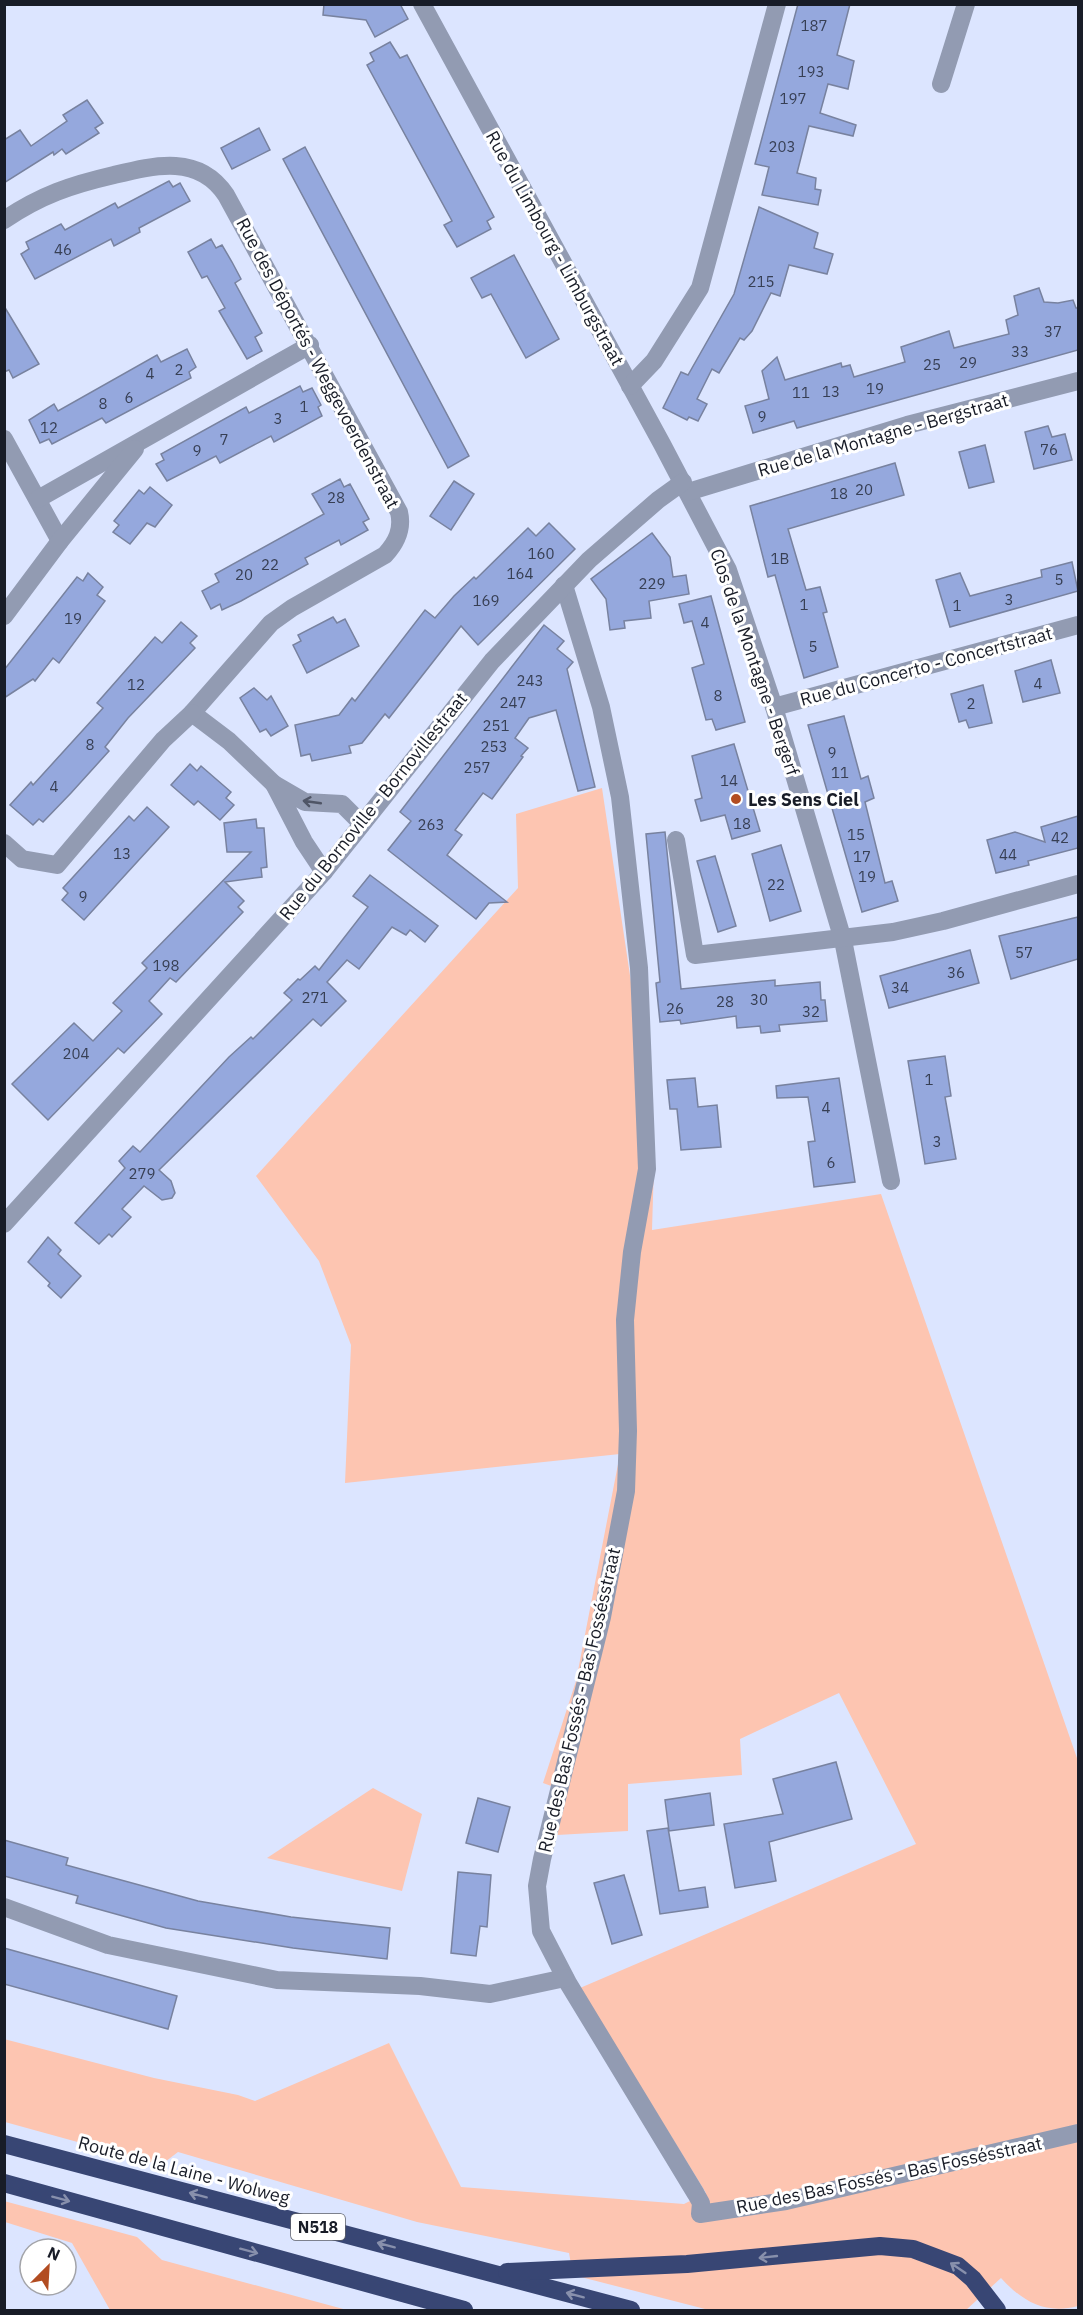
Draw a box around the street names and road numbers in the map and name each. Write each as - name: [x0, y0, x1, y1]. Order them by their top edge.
- street label: Rue du Limbourg - Limburgstraat: [481, 127, 629, 369]
- street label: Rue des Déportés - Weggevoerdenstraat: [231, 214, 405, 512]
- street label: Rue de la Montagne - Bergstraat: [755, 388, 1011, 482]
- street label: Clos de la Montagne - Bergerf: [705, 546, 805, 779]
- street label: Rue du Concerto - Concertstraat: [797, 621, 1055, 711]
- street label: Rue du Bornoville - Bornovillestraat: [274, 687, 472, 925]
- street label: Rue des Bas Fossés - Bas Fossésstraat: [533, 1545, 625, 1855]
- street label: Route de la Laine - Wolweg: [76, 2131, 293, 2209]
- street label: Rue des Bas Fossés - Bas Fossésstraat: [734, 2131, 1044, 2219]
- road number: N518: [291, 2214, 345, 2240]

